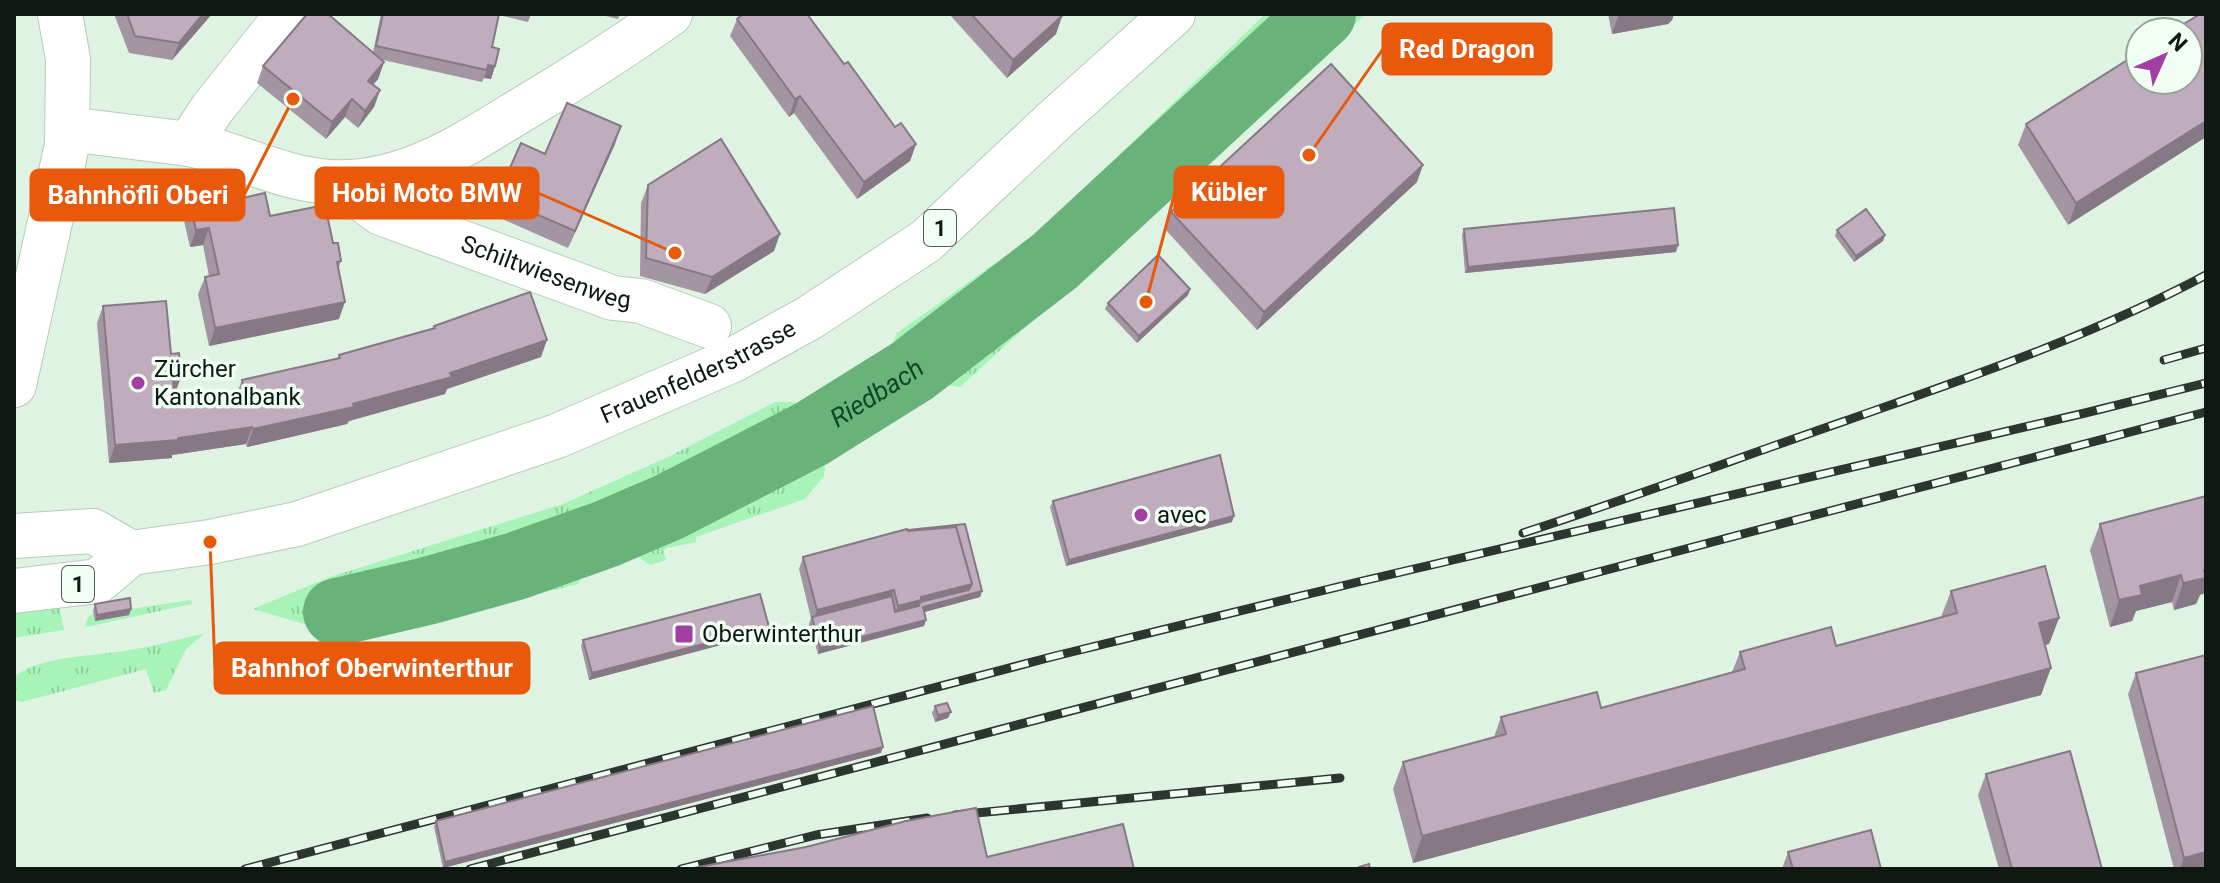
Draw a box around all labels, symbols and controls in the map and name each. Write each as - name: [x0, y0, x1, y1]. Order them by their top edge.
- north arrow: [2124, 16, 2204, 96]
- callout: Red Dragon: [1383, 24, 1551, 74]
- text: N: [2163, 28, 2192, 57]
- text: Red Dragon: [1399, 34, 1535, 64]
- callout: Kübler: [1175, 167, 1283, 217]
- callout: Hobi Moto BMW: [316, 168, 538, 218]
- callout: Bahnhöfli Oberi: [31, 170, 244, 220]
- text: Kübler: [1191, 177, 1267, 207]
- text: Hobi Moto BMW: [332, 178, 522, 208]
- text: Bahnhöfli Oberi: [47, 180, 229, 210]
- road number: 1: [924, 210, 956, 246]
- street label: Schiltwiesenweg: [457, 229, 632, 314]
- street label: Frauenfelderstrasse: [596, 314, 801, 430]
- water label: Riedbach: [825, 353, 929, 433]
- place label: Zürcher Kantonalbank: [154, 355, 302, 411]
- marker: Zürcher Kantonalbank: [129, 374, 147, 392]
- place label: avec: [1157, 501, 1207, 529]
- marker: avec: [1132, 506, 1150, 524]
- road number: 1: [62, 566, 94, 602]
- place label: Oberwinterthur: [702, 620, 862, 648]
- marker: Oberwinterthur: [673, 623, 695, 645]
- callout: Bahnhof Oberwinterthur: [215, 643, 529, 693]
- text: Bahnhof Oberwinterthur: [231, 653, 513, 683]

